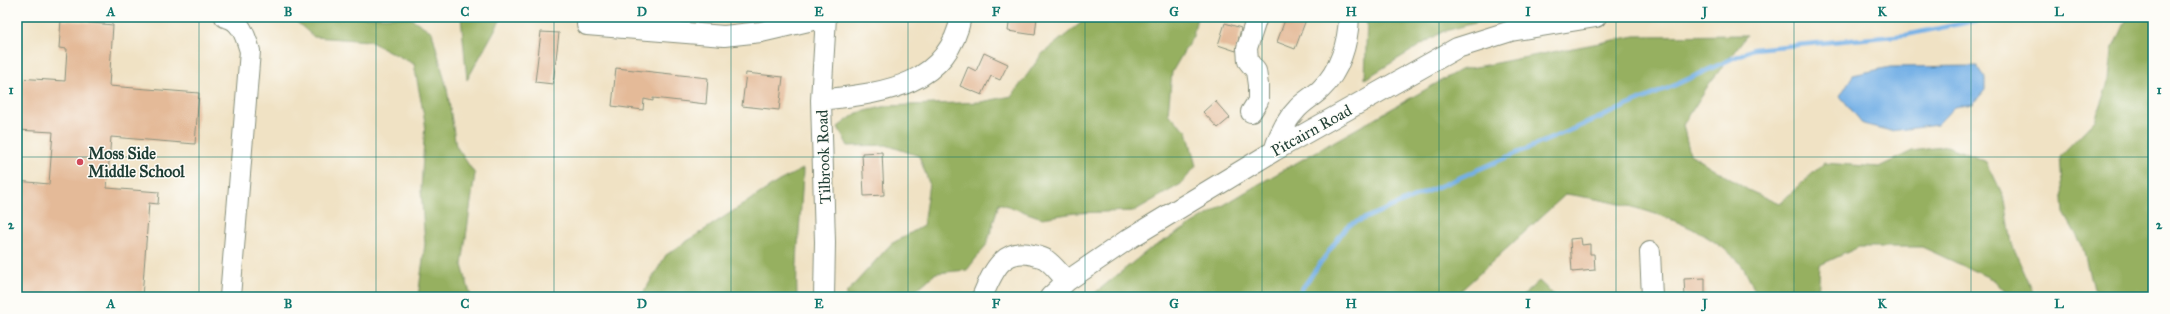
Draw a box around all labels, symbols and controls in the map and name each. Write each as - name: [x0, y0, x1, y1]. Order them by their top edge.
- text: A: [106, 4, 116, 20]
- text: B: [284, 4, 293, 20]
- text: C: [461, 4, 470, 20]
- text: D: [637, 4, 647, 20]
- text: E: [814, 4, 824, 20]
- text: F: [992, 4, 1001, 20]
- text: G: [1169, 4, 1179, 20]
- text: H: [1345, 4, 1357, 20]
- text: I: [1525, 4, 1531, 20]
- text: J: [1700, 4, 1708, 20]
- text: K: [1877, 4, 1887, 20]
- text: L: [2054, 4, 2064, 20]
- text: 1: [8, 82, 14, 98]
- text: 1: [2156, 82, 2162, 98]
- street label: Pitcairn Road: [1268, 100, 1355, 160]
- street label: Tilbrook Road: [812, 109, 835, 205]
- place label: Moss Side Middle School: [88, 144, 185, 181]
- marker: Moss Side Middle School: [75, 157, 85, 167]
- text: 2: [8, 217, 15, 233]
- text: 2: [2156, 217, 2163, 233]
- text: A: [106, 296, 116, 312]
- text: B: [284, 296, 293, 312]
- text: C: [461, 296, 470, 312]
- text: D: [637, 296, 647, 312]
- text: E: [814, 296, 824, 312]
- text: F: [992, 296, 1001, 312]
- text: G: [1169, 296, 1179, 312]
- text: H: [1345, 296, 1357, 312]
- text: I: [1525, 296, 1531, 312]
- text: J: [1700, 296, 1708, 312]
- text: K: [1877, 296, 1887, 312]
- text: L: [2054, 296, 2064, 312]

